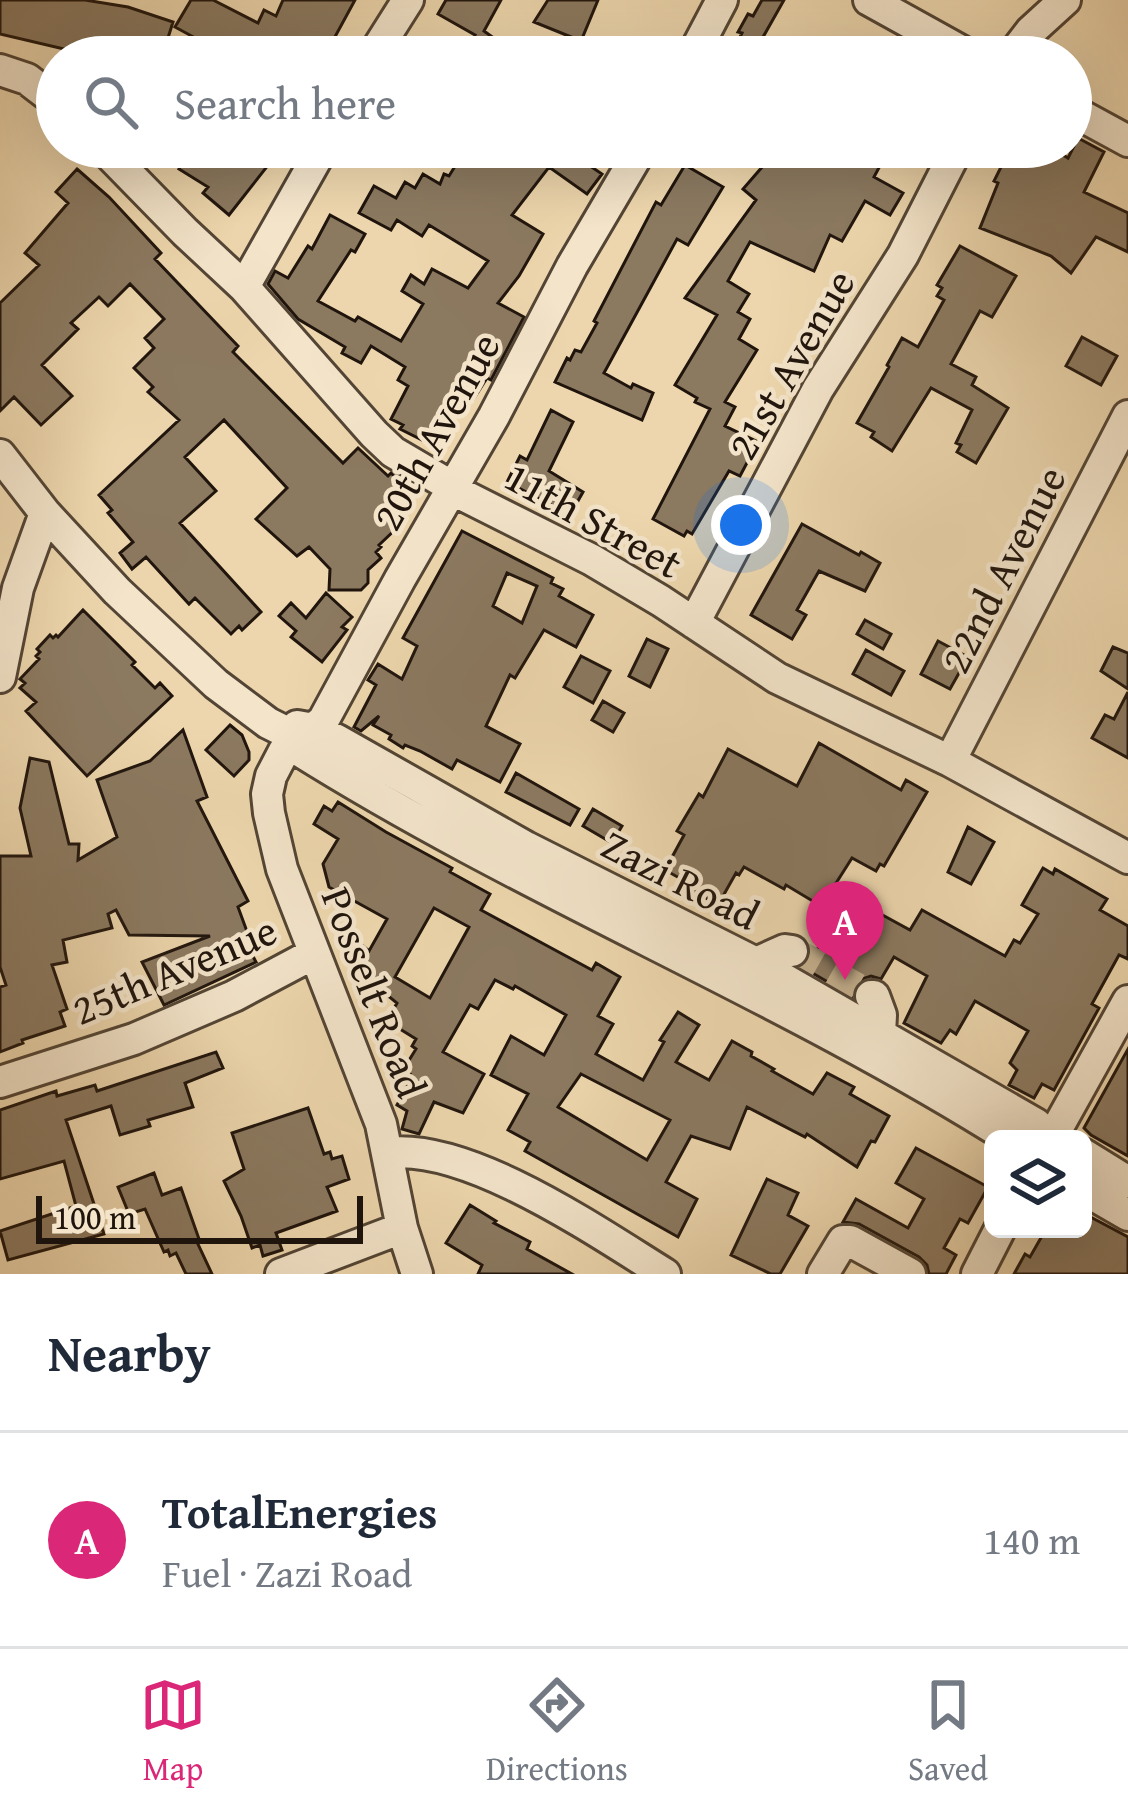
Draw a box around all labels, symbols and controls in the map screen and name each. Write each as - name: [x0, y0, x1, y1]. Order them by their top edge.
- search box: [36, 36, 1092, 168]
- icon: search: [78, 69, 144, 135]
- text: Search here: [174, 70, 396, 135]
- street label: 21st Avenue: [711, 258, 869, 470]
- street label: 20th Avenue: [356, 321, 514, 541]
- street label: 11th Street: [494, 445, 694, 593]
- street label: 22nd Avenue: [924, 455, 1080, 683]
- your location: [711, 495, 771, 555]
- street label: Zazi Road: [592, 813, 771, 945]
- street label: Posselt Road: [307, 878, 443, 1107]
- pin: A: [806, 881, 884, 980]
- street label: 25th Avenue: [62, 898, 286, 1040]
- map controls: [984, 1130, 1092, 1238]
- button: layers: [984, 1130, 1092, 1238]
- scale bar: [36, 1190, 363, 1243]
- text: 100 m: [54, 1193, 136, 1241]
- text: Nearby: [48, 1315, 211, 1390]
- text: TotalEnergies: [162, 1479, 437, 1544]
- text: A: [75, 1511, 99, 1568]
- text: 140 m: [983, 1511, 1080, 1568]
- text: Fuel · Zazi Road: [162, 1544, 412, 1601]
- tab: Map: [140, 1672, 206, 1792]
- tab: Directions: [486, 1672, 628, 1792]
- tab: Saved: [908, 1672, 988, 1792]

